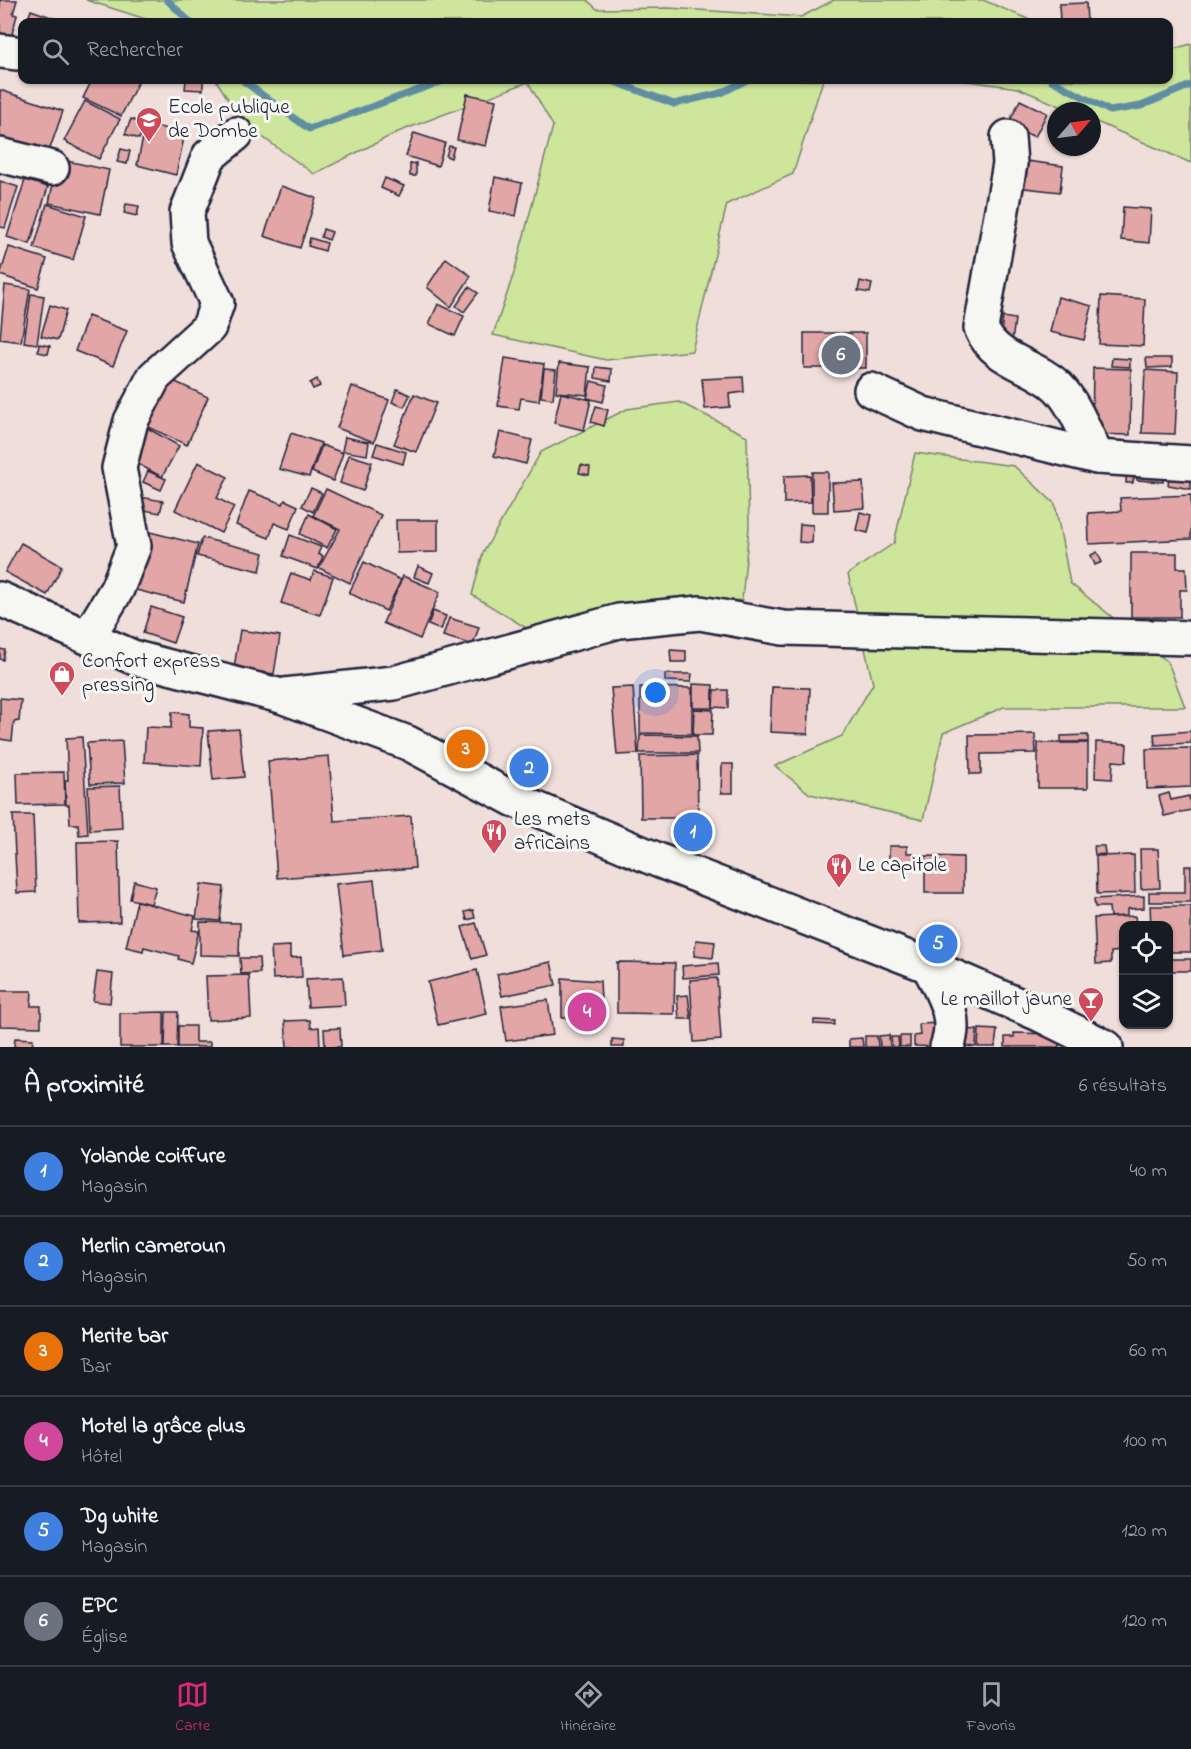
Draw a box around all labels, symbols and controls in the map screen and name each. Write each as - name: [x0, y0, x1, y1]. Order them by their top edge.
- search box: [18, 18, 1173, 84]
- icon: search: [39, 35, 72, 68]
- text: Rechercher: [87, 35, 183, 67]
- place label: Ecole publique de Dombe: [168, 93, 290, 147]
- north arrow: [1047, 102, 1101, 156]
- school or university icon: Ecole publique de Dombe: [134, 105, 164, 143]
- pin: 6: [822, 332, 860, 378]
- place label: Confort express pressing: [82, 647, 221, 703]
- shop icon: Confort express pressing: [47, 659, 77, 697]
- your location: [641, 678, 670, 707]
- pin: 3: [446, 726, 486, 771]
- pin: 2: [510, 746, 548, 790]
- place label: Les mets africains: [514, 805, 591, 859]
- pin: 1: [674, 810, 712, 854]
- restaurant icon: Les mets africains: [479, 817, 509, 855]
- restaurant icon: Le capitole: [824, 851, 854, 889]
- place label: Le capitole: [858, 851, 947, 881]
- map controls: [1119, 921, 1173, 1029]
- button: locate: [1119, 921, 1173, 975]
- pin: 5: [918, 922, 958, 966]
- button: layers: [1119, 975, 1173, 1029]
- place label: Le maillot jaune: [941, 985, 1073, 1015]
- bar icon: Le maillot jaune: [1076, 985, 1106, 1023]
- pin: 4: [568, 990, 606, 1034]
- text: À proximité: [24, 1067, 144, 1105]
- text: 6 résultats: [1079, 1072, 1167, 1101]
- text: Yolande coiffure: [81, 1141, 226, 1173]
- text: 1: [40, 1157, 47, 1186]
- text: 40 m: [1130, 1157, 1167, 1186]
- text: Magasin: [81, 1173, 147, 1202]
- text: Merlin cameroun: [81, 1231, 225, 1263]
- text: 2: [39, 1247, 48, 1276]
- text: 50 m: [1126, 1247, 1167, 1276]
- text: Magasin: [81, 1263, 147, 1292]
- text: Merite bar: [81, 1321, 168, 1353]
- text: 3: [39, 1337, 48, 1366]
- text: 60 m: [1129, 1337, 1167, 1366]
- text: Bar: [81, 1353, 111, 1382]
- text: Motel la grâce plus: [81, 1411, 246, 1443]
- text: 4: [39, 1427, 48, 1456]
- text: 100 m: [1123, 1427, 1167, 1456]
- text: Hôtel: [81, 1443, 122, 1472]
- text: Dg white: [81, 1501, 158, 1533]
- text: 5: [38, 1517, 49, 1546]
- text: 120 m: [1122, 1517, 1167, 1546]
- text: Magasin: [81, 1533, 147, 1562]
- text: EPC: [81, 1591, 118, 1623]
- text: 6: [39, 1607, 48, 1636]
- text: 120 m: [1122, 1607, 1167, 1636]
- text: Église: [81, 1623, 127, 1652]
- tab: Carte: [175, 1678, 210, 1738]
- tab: Itinéraire: [560, 1678, 616, 1738]
- tab: Favoris: [966, 1678, 1016, 1738]

